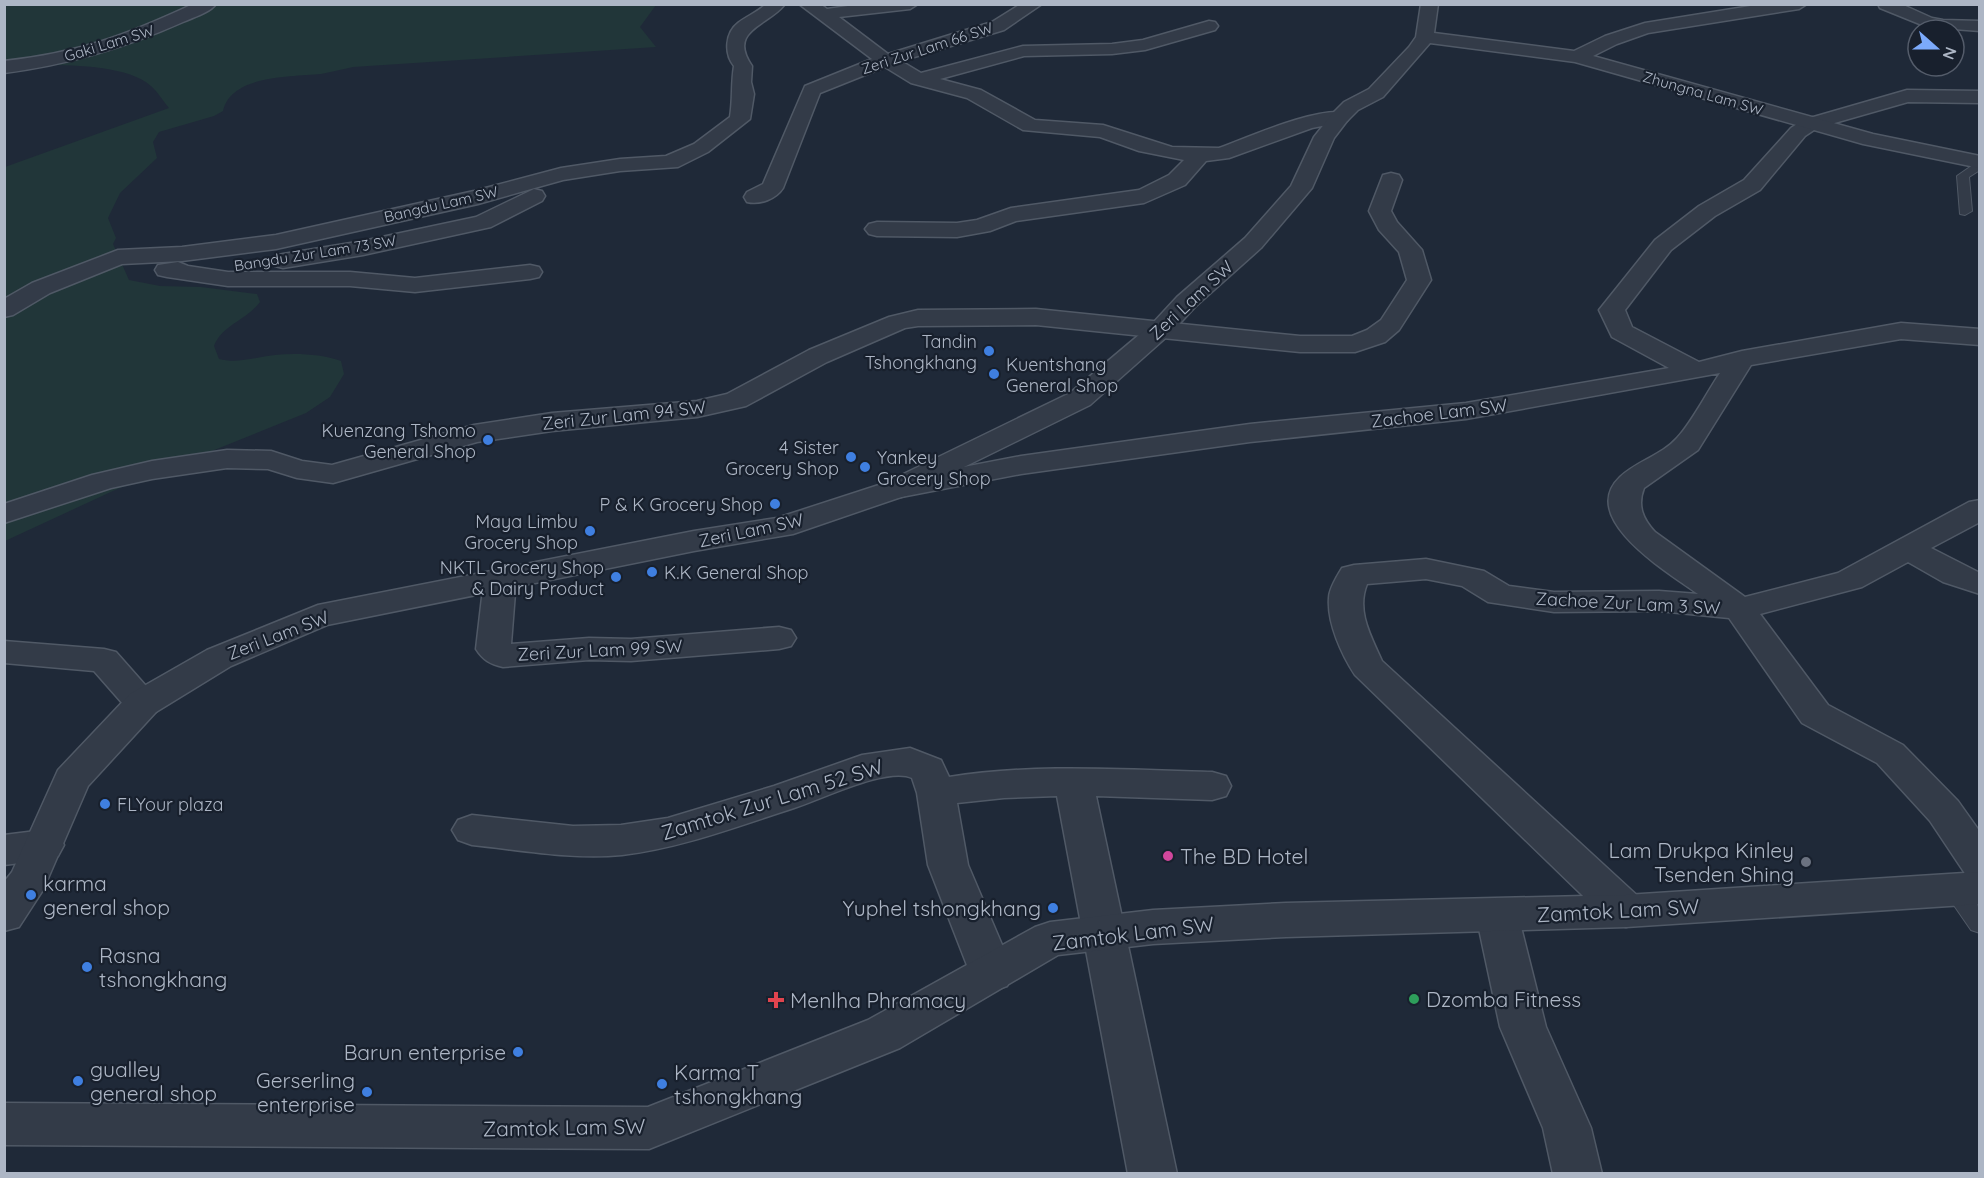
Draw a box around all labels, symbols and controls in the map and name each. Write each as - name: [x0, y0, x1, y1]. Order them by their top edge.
- street label: Zeri Zur Lam 66 SW: [859, 18, 996, 78]
- north arrow: [1906, 18, 1966, 78]
- street label: Gaki Lam SW: [62, 20, 157, 66]
- text: N: [1939, 44, 1961, 62]
- street label: Zhungna Lam SW: [1641, 67, 1766, 119]
- street label: Bangdu Lam SW: [382, 182, 500, 226]
- street label: Bangdu Zur Lam 73 SW: [233, 231, 398, 275]
- street label: Zeri Lam SW: [1144, 255, 1238, 345]
- place label: Tandin Tshongkhang: [865, 330, 977, 374]
- marker: Tandin Tshongkhang: [982, 344, 996, 358]
- place label: Kuentshang General Shop: [1006, 353, 1118, 397]
- marker: Kuentshang General Shop: [987, 367, 1001, 381]
- street label: Zachoe Lam SW: [1369, 393, 1509, 433]
- street label: Zeri Zur Lam 94 SW: [541, 395, 707, 435]
- place label: Kuenzang Tshomo General Shop: [322, 419, 476, 463]
- marker: Kuenzang Tshomo General Shop: [481, 433, 495, 447]
- place label: 4 Sister Grocery Shop: [725, 436, 839, 480]
- place label: Yankey Grocery Shop: [877, 446, 991, 490]
- marker: 4 Sister Grocery Shop: [844, 450, 858, 464]
- marker: Yankey Grocery Shop: [858, 460, 872, 474]
- place label: P & K Grocery Shop: [600, 493, 763, 516]
- marker: P & K Grocery Shop: [768, 497, 782, 511]
- street label: Zeri Lam SW: [696, 508, 806, 552]
- place label: Maya Limbu Grocery Shop: [464, 510, 578, 554]
- marker: Maya Limbu Grocery Shop: [583, 524, 597, 538]
- place label: NKTL Grocery Shop & Dairy Product: [440, 556, 604, 600]
- place label: K.K General Shop: [664, 561, 809, 584]
- marker: K.K General Shop: [645, 565, 659, 579]
- marker: NKTL Grocery Shop & Dairy Product: [609, 570, 623, 584]
- street label: Zachoe Zur Lam 3 SW: [1535, 587, 1721, 619]
- street label: Zeri Lam SW: [224, 605, 332, 665]
- street label: Zeri Zur Lam 99 SW: [517, 634, 683, 666]
- street label: Zamtok Zur Lam 52 SW: [658, 753, 886, 845]
- place label: FLYour plaza: [117, 793, 223, 816]
- marker: FLYour plaza: [98, 797, 112, 811]
- place label: Lam Drukpa Kinley Tsenden Shing: [1609, 837, 1794, 887]
- place label: The BD Hotel: [1180, 843, 1308, 869]
- marker: The BD Hotel: [1161, 849, 1175, 863]
- marker: Lam Drukpa Kinley Tsenden Shing: [1799, 855, 1813, 869]
- place label: karma general shop: [43, 870, 170, 920]
- marker: karma general shop: [24, 888, 38, 902]
- street label: Zamtok Lam SW: [1536, 893, 1700, 927]
- place label: Yuphel tshongkhang: [842, 895, 1041, 921]
- marker: Yuphel tshongkhang: [1046, 901, 1060, 915]
- street label: Zamtok Lam SW: [1051, 910, 1215, 956]
- place label: Rasna tshongkhang: [99, 942, 227, 992]
- marker: Rasna tshongkhang: [80, 960, 94, 974]
- place label: Dzomba Fitness: [1426, 986, 1581, 1012]
- place label: Menlha Phramacy: [790, 987, 966, 1013]
- marker: Menlha Phramacy: [767, 991, 785, 1009]
- marker: Dzomba Fitness: [1407, 992, 1421, 1006]
- place label: Barun enterprise: [344, 1039, 506, 1065]
- marker: Barun enterprise: [511, 1045, 525, 1059]
- place label: gualley general shop: [90, 1056, 217, 1106]
- place label: Karma T tshongkhang: [674, 1059, 802, 1109]
- place label: Gerserling enterprise: [256, 1067, 355, 1117]
- marker: gualley general shop: [71, 1074, 85, 1088]
- marker: Karma T tshongkhang: [655, 1077, 669, 1091]
- marker: Gerserling enterprise: [360, 1085, 374, 1099]
- street label: Zamtok Lam SW: [482, 1113, 646, 1141]

